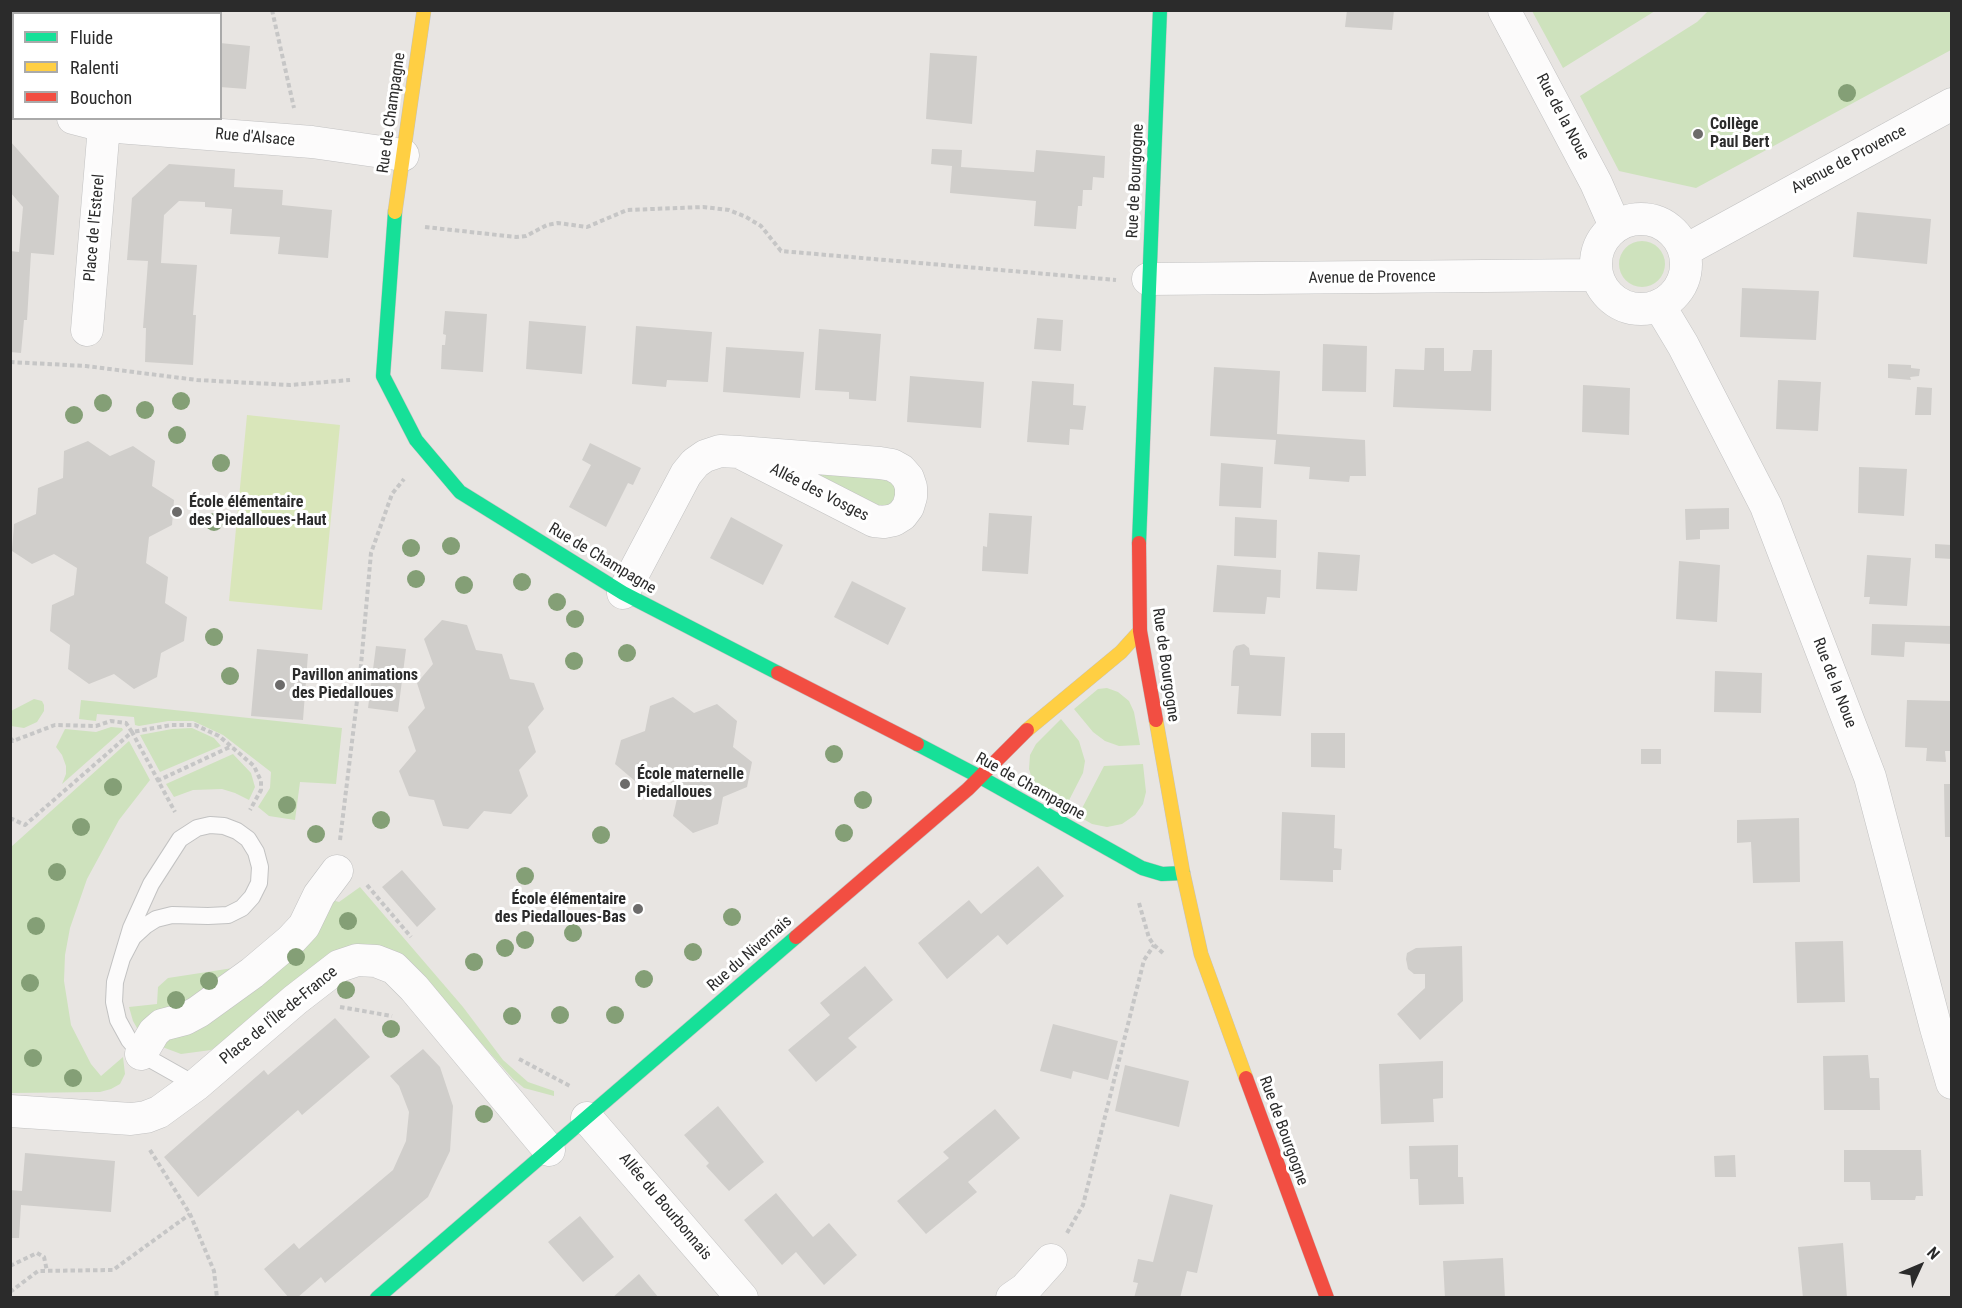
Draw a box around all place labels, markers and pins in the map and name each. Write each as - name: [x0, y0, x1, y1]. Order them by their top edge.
- place label: Collège Paul Bert: [1710, 115, 1769, 153]
- marker: Collège Paul Bert: [1691, 127, 1705, 141]
- place label: École élémentaire des Piedalloues-Haut: [189, 493, 327, 531]
- marker: École élémentaire des Piedalloues-Haut: [170, 505, 184, 519]
- place label: Pavillon animations des Piedalloues: [292, 666, 418, 704]
- marker: Pavillon animations des Piedalloues: [273, 678, 287, 692]
- place label: École maternelle Piedalloues: [637, 765, 744, 803]
- marker: École maternelle Piedalloues: [618, 777, 632, 791]
- place label: École élémentaire des Piedalloues-Bas: [495, 890, 626, 928]
- marker: École élémentaire des Piedalloues-Bas: [631, 902, 645, 916]

